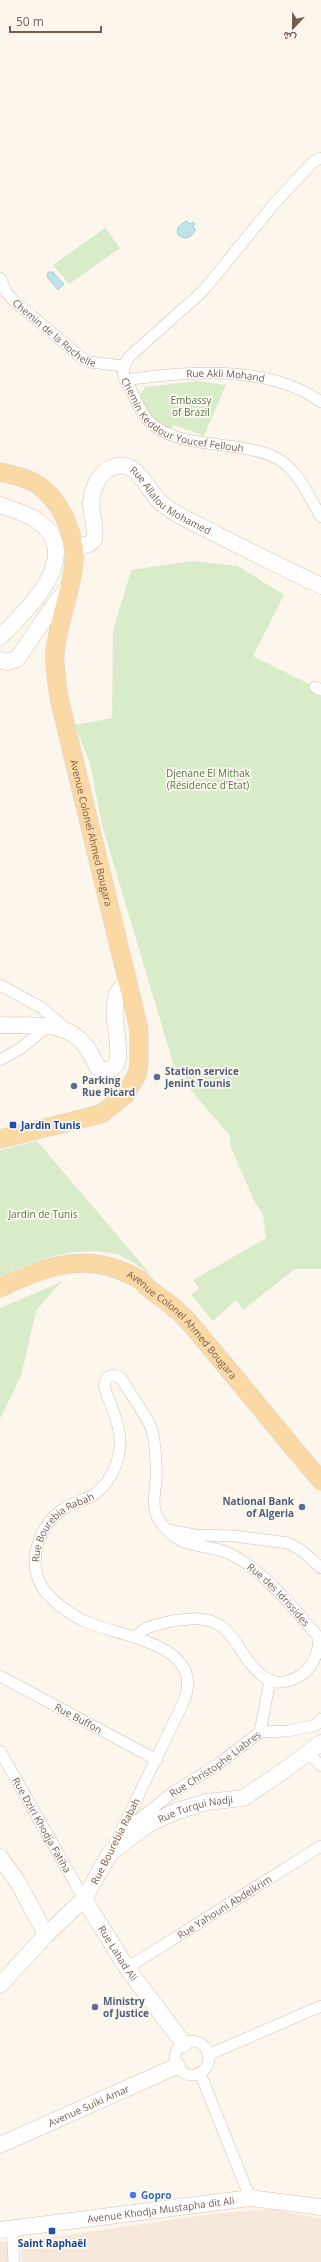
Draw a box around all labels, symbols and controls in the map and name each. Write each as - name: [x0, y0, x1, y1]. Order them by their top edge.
- scale bar: [10, 8, 101, 34]
- north arrow: [273, 8, 313, 48]
- text: 50 m: [16, 13, 44, 30]
- text: ش: [280, 28, 298, 47]
- street label: Chemin de la Rochelle: [10, 296, 97, 370]
- street label: Rue Akli Mohand: [186, 366, 266, 385]
- street label: Chemin Keddour Youcef Fellouh: [118, 375, 245, 455]
- park label: Embassy of Brazil: [170, 393, 213, 419]
- street label: Rue Allalou Mohamed: [127, 463, 214, 537]
- street label: Avenue Colonel Ahmed Bougara: [67, 758, 116, 908]
- park label: Djenane El Mithak (Résidence d'Etat): [166, 766, 251, 792]
- place label: Station service Jenint Tounis: [164, 1064, 239, 1090]
- marker: Station service Jenint Tounis: [152, 1072, 162, 1082]
- place label: Parking Rue Picard: [82, 1073, 135, 1099]
- marker: Parking Rue Picard: [69, 1081, 79, 1091]
- place label: Jardin Tunis: [20, 1118, 80, 1132]
- marker: Jardin Tunis: [8, 1120, 18, 1130]
- park label: Jardin de Tunis: [7, 1207, 78, 1221]
- street label: Avenue Colonel Ahmed Bougara: [125, 1267, 240, 1382]
- street label: Rue Bourebia Rabah: [28, 1489, 96, 1562]
- place label: National Bank of Algeria: [222, 1494, 295, 1520]
- marker: National Bank of Algeria: [297, 1502, 307, 1512]
- street label: Rue des Idrissides: [245, 1560, 313, 1629]
- street label: Rue Buffon: [52, 1700, 105, 1736]
- street label: Rue Christophe Liabres: [166, 1727, 264, 1800]
- street label: Rue Dziri Khodja Fatiha: [9, 1775, 75, 1875]
- street label: Rue Turqui Nadji: [155, 1792, 234, 1826]
- street label: Rue Bourebia Rabah: [87, 1795, 143, 1887]
- street label: Rue Yahouni Abdelkrim: [174, 1872, 274, 1942]
- street label: Rue Lahad Ali: [95, 1923, 141, 1984]
- place label: Ministry of Justice: [103, 1994, 149, 2020]
- marker: Ministry of Justice: [90, 2002, 100, 2012]
- street label: Avenue Suiki Amar: [46, 2081, 131, 2130]
- place label: Gopro: [141, 2188, 172, 2202]
- marker: Gopro: [128, 2190, 138, 2200]
- street label: Avenue Khodja Mustapha dit Ali: [86, 2193, 235, 2226]
- marker: Saint Raphaël: [47, 2226, 57, 2236]
- place label: Saint Raphaël: [18, 2236, 86, 2250]

